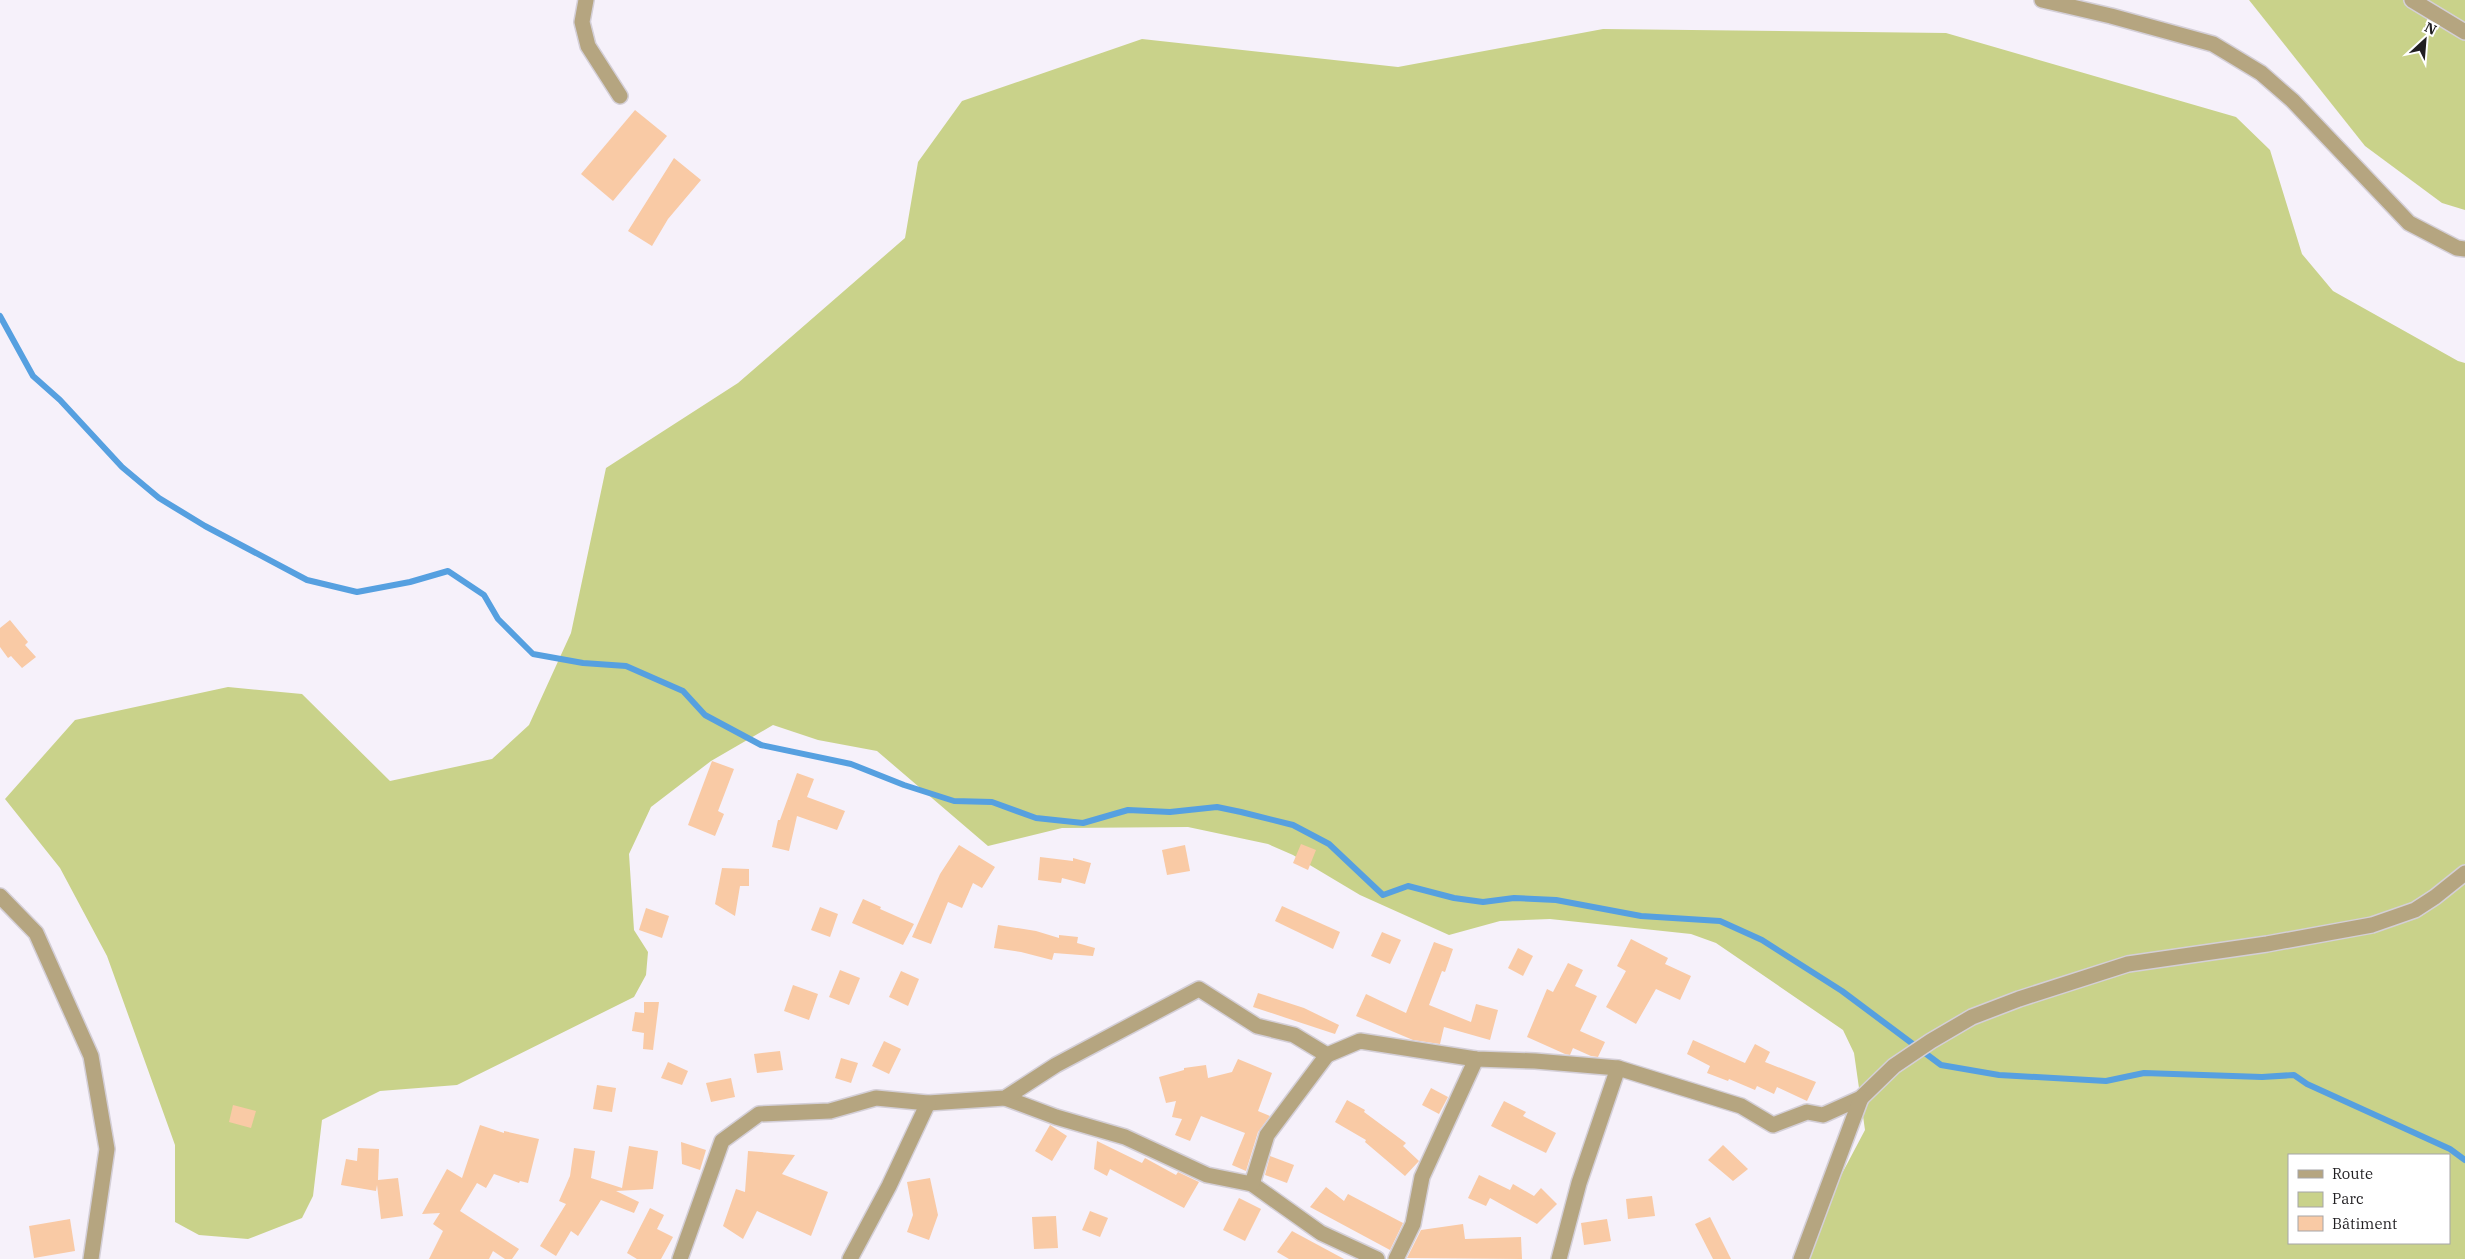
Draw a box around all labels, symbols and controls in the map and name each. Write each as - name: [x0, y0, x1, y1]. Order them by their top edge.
- north arrow: [2400, 15, 2450, 65]
- text: N: [2422, 18, 2440, 39]
- legend: [2288, 1154, 2450, 1244]
- text: Route: [2332, 1164, 2373, 1183]
- text: Parc: [2332, 1189, 2364, 1208]
- text: Bâtiment: [2332, 1214, 2397, 1233]

